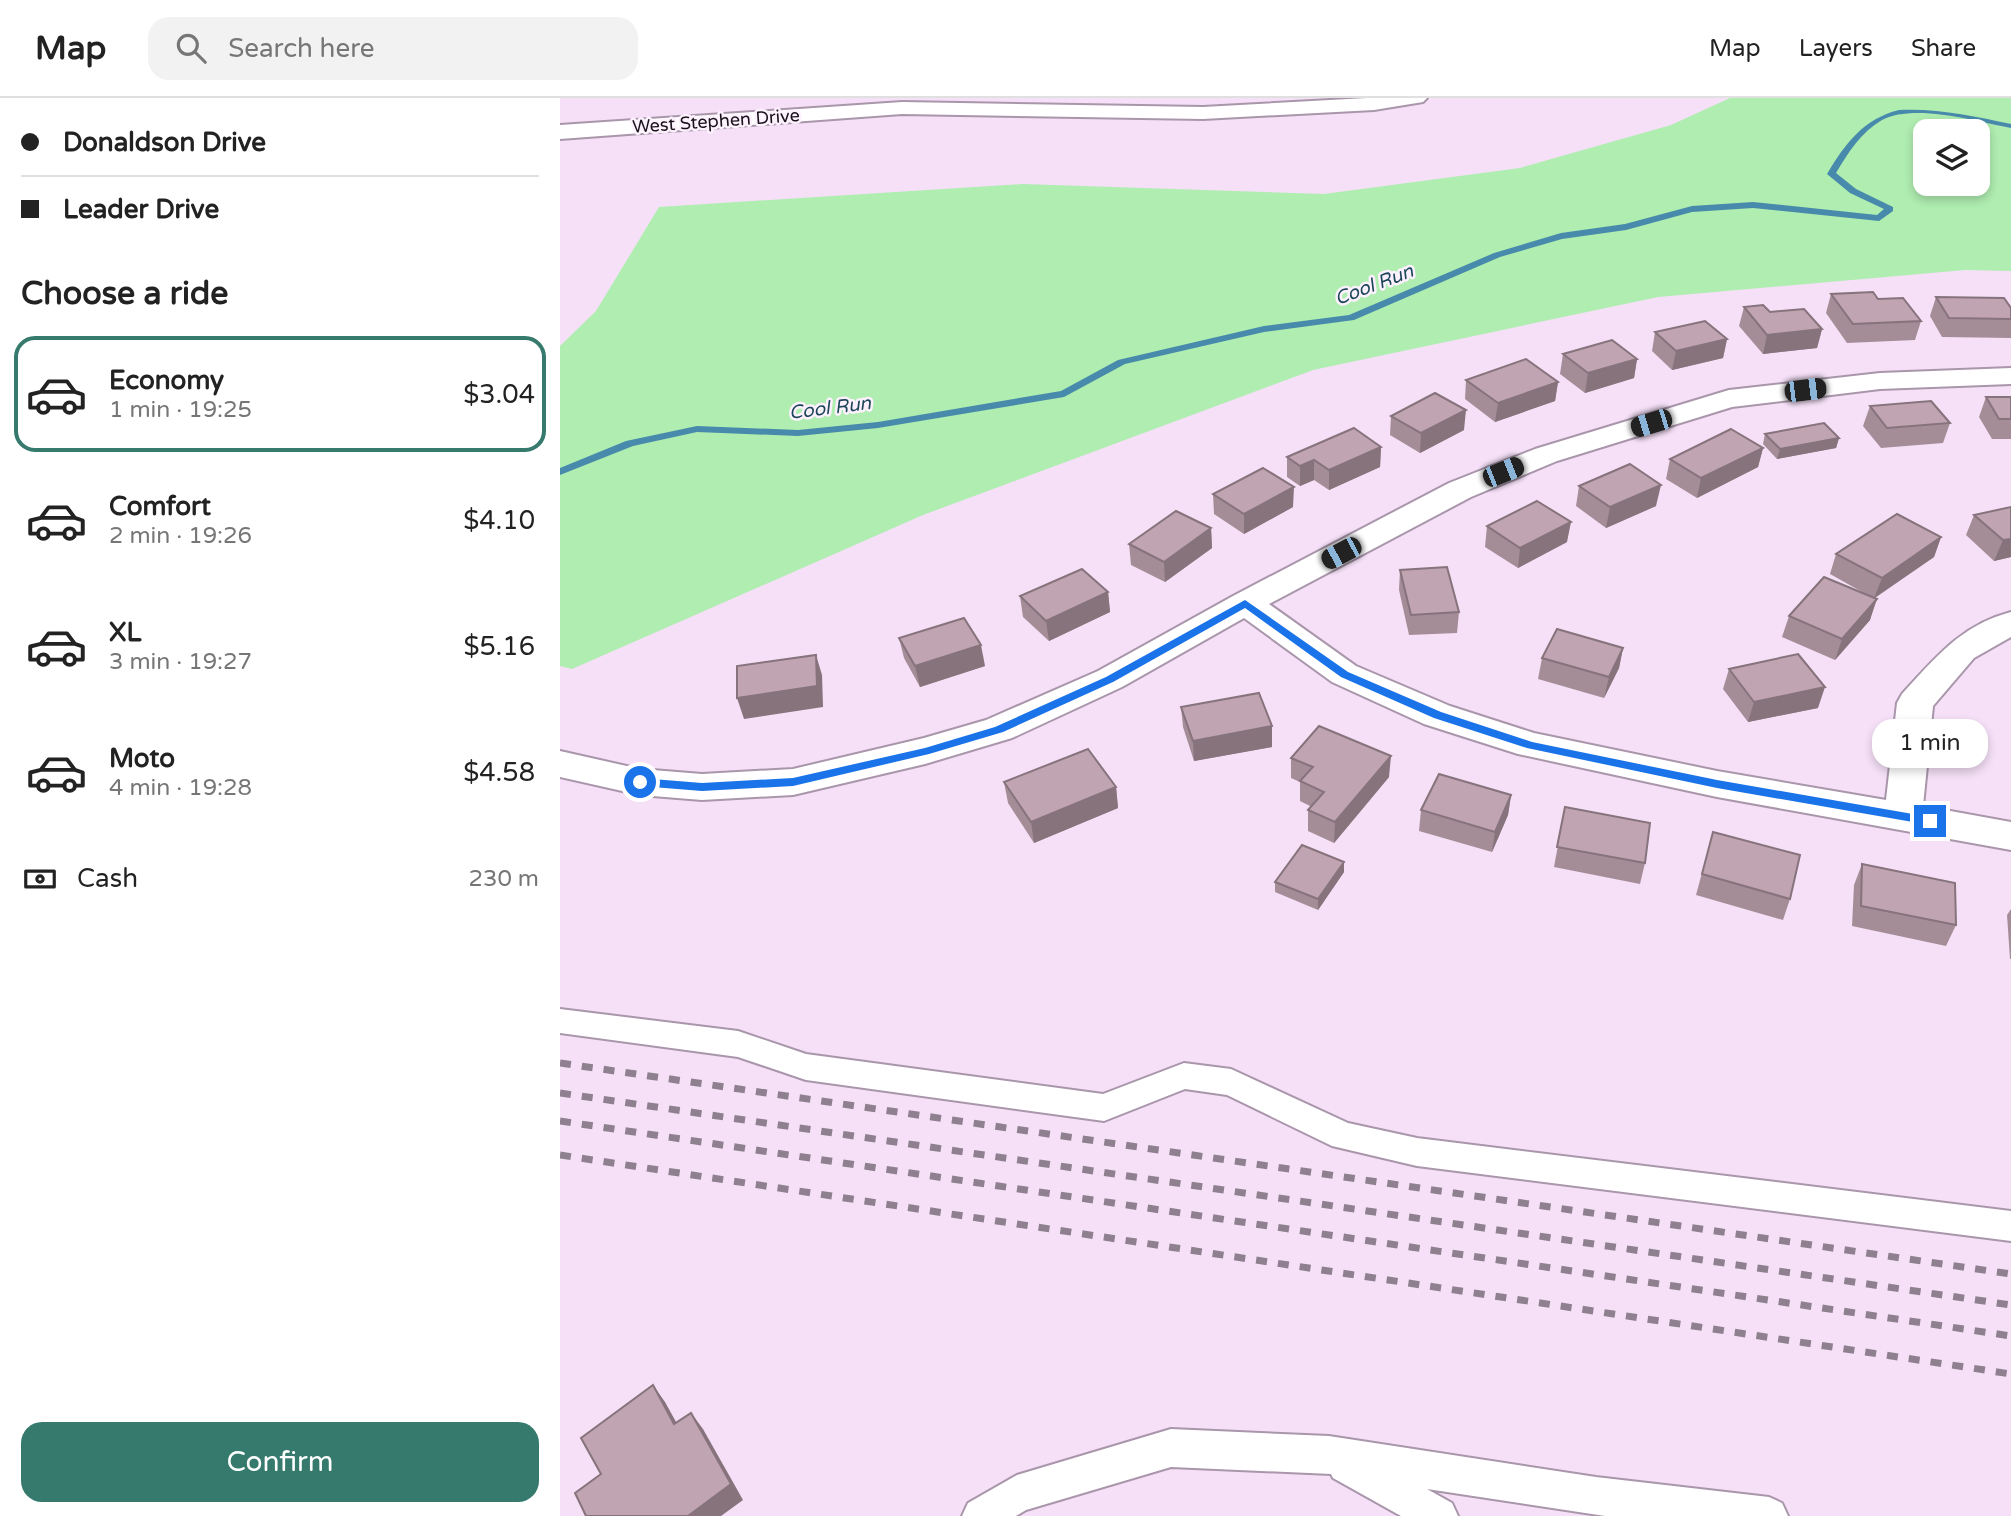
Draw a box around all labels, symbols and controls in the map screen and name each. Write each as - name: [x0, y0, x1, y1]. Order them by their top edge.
- search box: [148, 17, 638, 80]
- text: Map: [35, 29, 106, 68]
- icon: search: [172, 29, 210, 67]
- text: Search here: [228, 33, 374, 64]
- text: Map: [1709, 34, 1761, 63]
- text: Layers: [1799, 34, 1873, 63]
- text: Share: [1911, 34, 1976, 63]
- street label: West Stephen Drive: [632, 104, 800, 138]
- map controls: [1913, 119, 1990, 196]
- button: layers: [1913, 119, 1990, 196]
- text: Donaldson Drive: [63, 127, 266, 158]
- text: Leader Drive: [63, 194, 219, 225]
- water label: Cool Run: [1332, 260, 1417, 310]
- text: Choose a ride: [21, 275, 228, 313]
- icon: car: [25, 363, 88, 426]
- text: Economy: [109, 365, 224, 396]
- car: [1783, 377, 1828, 403]
- text: $3.04: [463, 379, 535, 410]
- water label: Cool Run: [788, 392, 873, 424]
- text: 1 min · 19:25: [109, 396, 252, 424]
- car: [1628, 407, 1675, 439]
- car: [1480, 454, 1527, 490]
- icon: car: [25, 489, 88, 552]
- text: Comfort: [109, 491, 211, 522]
- text: $4.10: [463, 505, 535, 536]
- text: 2 min · 19:26: [109, 522, 252, 550]
- car: [1318, 534, 1365, 572]
- icon: car: [25, 615, 88, 678]
- text: XL: [109, 617, 141, 648]
- text: $5.16: [463, 631, 535, 662]
- text: 3 min · 19:27: [109, 648, 252, 676]
- callout: 1 min: [1872, 720, 1988, 768]
- text: 1 min: [1899, 729, 1961, 757]
- icon: car: [25, 741, 88, 804]
- text: Moto: [109, 743, 175, 774]
- text: $4.58: [463, 757, 535, 788]
- route start: [624, 766, 656, 798]
- text: 4 min · 19:28: [109, 774, 252, 802]
- route end: [1914, 805, 1946, 837]
- icon: cash: [21, 860, 59, 898]
- text: Cash: [77, 863, 138, 894]
- text: 230 m: [469, 865, 539, 893]
- button: Confirm: [21, 1422, 539, 1502]

